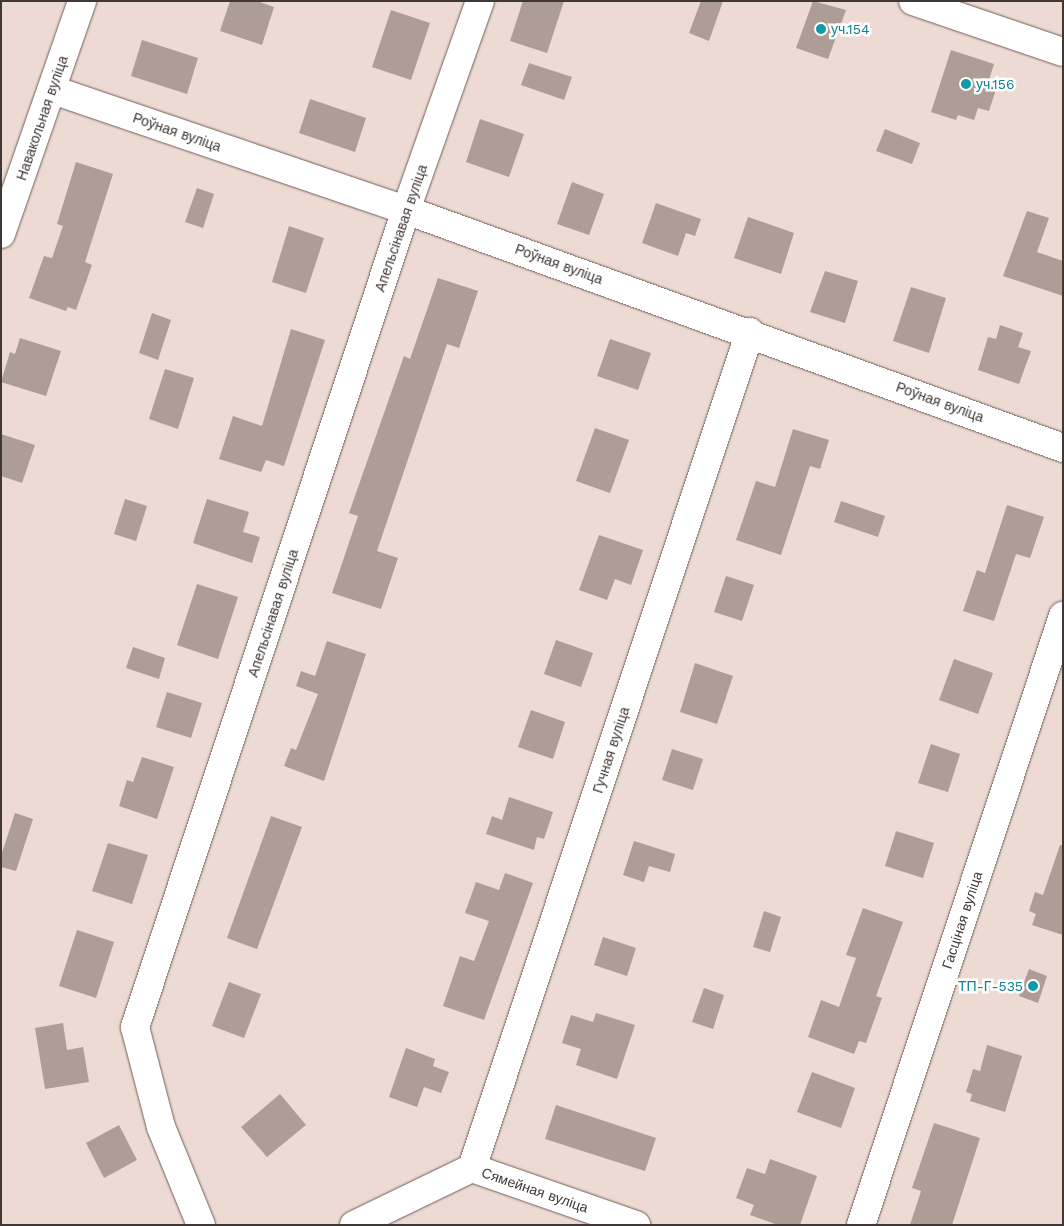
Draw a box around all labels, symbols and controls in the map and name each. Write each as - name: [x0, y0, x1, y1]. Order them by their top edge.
- place label: уч.154: [831, 21, 870, 37]
- marker: уч.154: [815, 23, 827, 35]
- street label: Навакольная вуліца: [13, 53, 71, 183]
- place label: уч.156: [976, 76, 1014, 92]
- marker: уч.156: [960, 78, 972, 90]
- street label: Роўная вуліца: [131, 109, 223, 155]
- street label: Апельсінавая вуліца: [371, 162, 431, 294]
- street label: Роўная вуліца: [513, 240, 605, 288]
- street label: Роўная вуліца: [894, 378, 986, 426]
- street label: Апельсінавая вуліца: [244, 547, 302, 679]
- street label: Гучная вуліца: [589, 705, 633, 795]
- street label: Гасціная вуліца: [938, 869, 986, 971]
- place label: ТП-Г-535: [958, 978, 1023, 994]
- marker: ТП-Г-535: [1027, 980, 1039, 992]
- street label: Сямейная вуліца: [479, 1164, 591, 1216]

